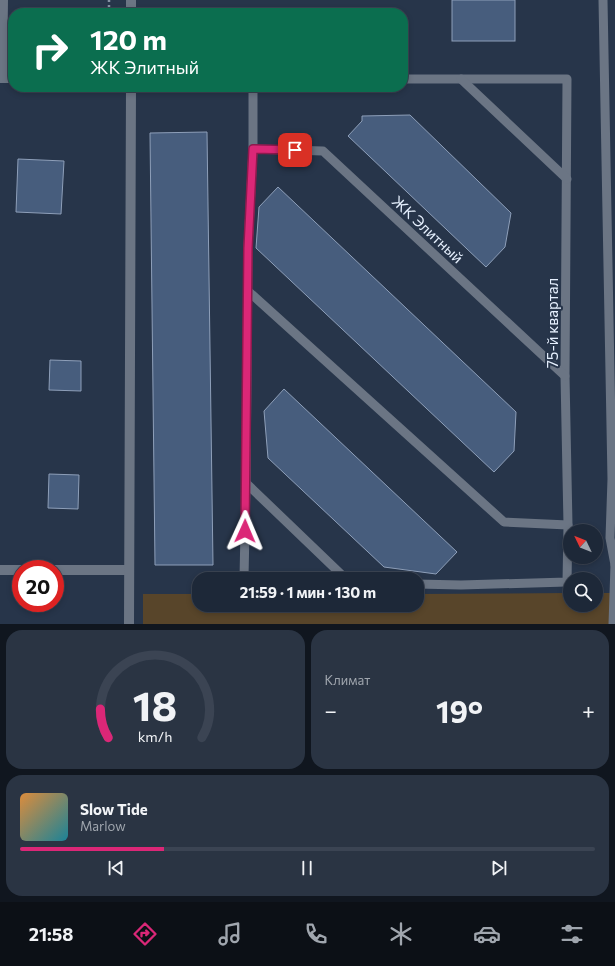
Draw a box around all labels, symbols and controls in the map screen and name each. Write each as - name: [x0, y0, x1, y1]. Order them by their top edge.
- text: 120 m: [90, 22, 167, 56]
- icon: right: [24, 24, 76, 76]
- text: ЖК Элитный: [90, 56, 199, 78]
- pin: [278, 133, 312, 167]
- icon: arrive: [284, 139, 306, 161]
- street label: ЖК Элитный: [389, 191, 467, 267]
- street label: 75-й квартал: [543, 278, 561, 368]
- position arrow: [224, 510, 266, 552]
- north arrow: [563, 524, 603, 564]
- map controls: [563, 524, 603, 612]
- speed limit sign: 20: [12, 560, 64, 612]
- button: search: [563, 572, 603, 612]
- text: 21:59 · 1 мин · 130 m: [240, 583, 376, 601]
- text: Климат: [325, 672, 370, 688]
- text: 18: [133, 678, 178, 729]
- text: 19°: [436, 692, 483, 729]
- text: −: [325, 697, 337, 724]
- text: +: [582, 697, 595, 724]
- text: km/h: [138, 726, 173, 744]
- text: Slow Tide: [80, 800, 148, 818]
- text: Marlow: [80, 818, 126, 834]
- icon: previous: [105, 857, 127, 879]
- icon: pause: [296, 857, 318, 879]
- icon: next: [488, 857, 510, 879]
- icon: directions: [131, 920, 159, 948]
- icon: music: [216, 920, 244, 948]
- icon: phone: [302, 920, 330, 948]
- icon: climate: [387, 920, 415, 948]
- icon: car: [473, 920, 501, 948]
- icon: filters: [558, 920, 586, 948]
- text: 21:58: [29, 923, 74, 945]

